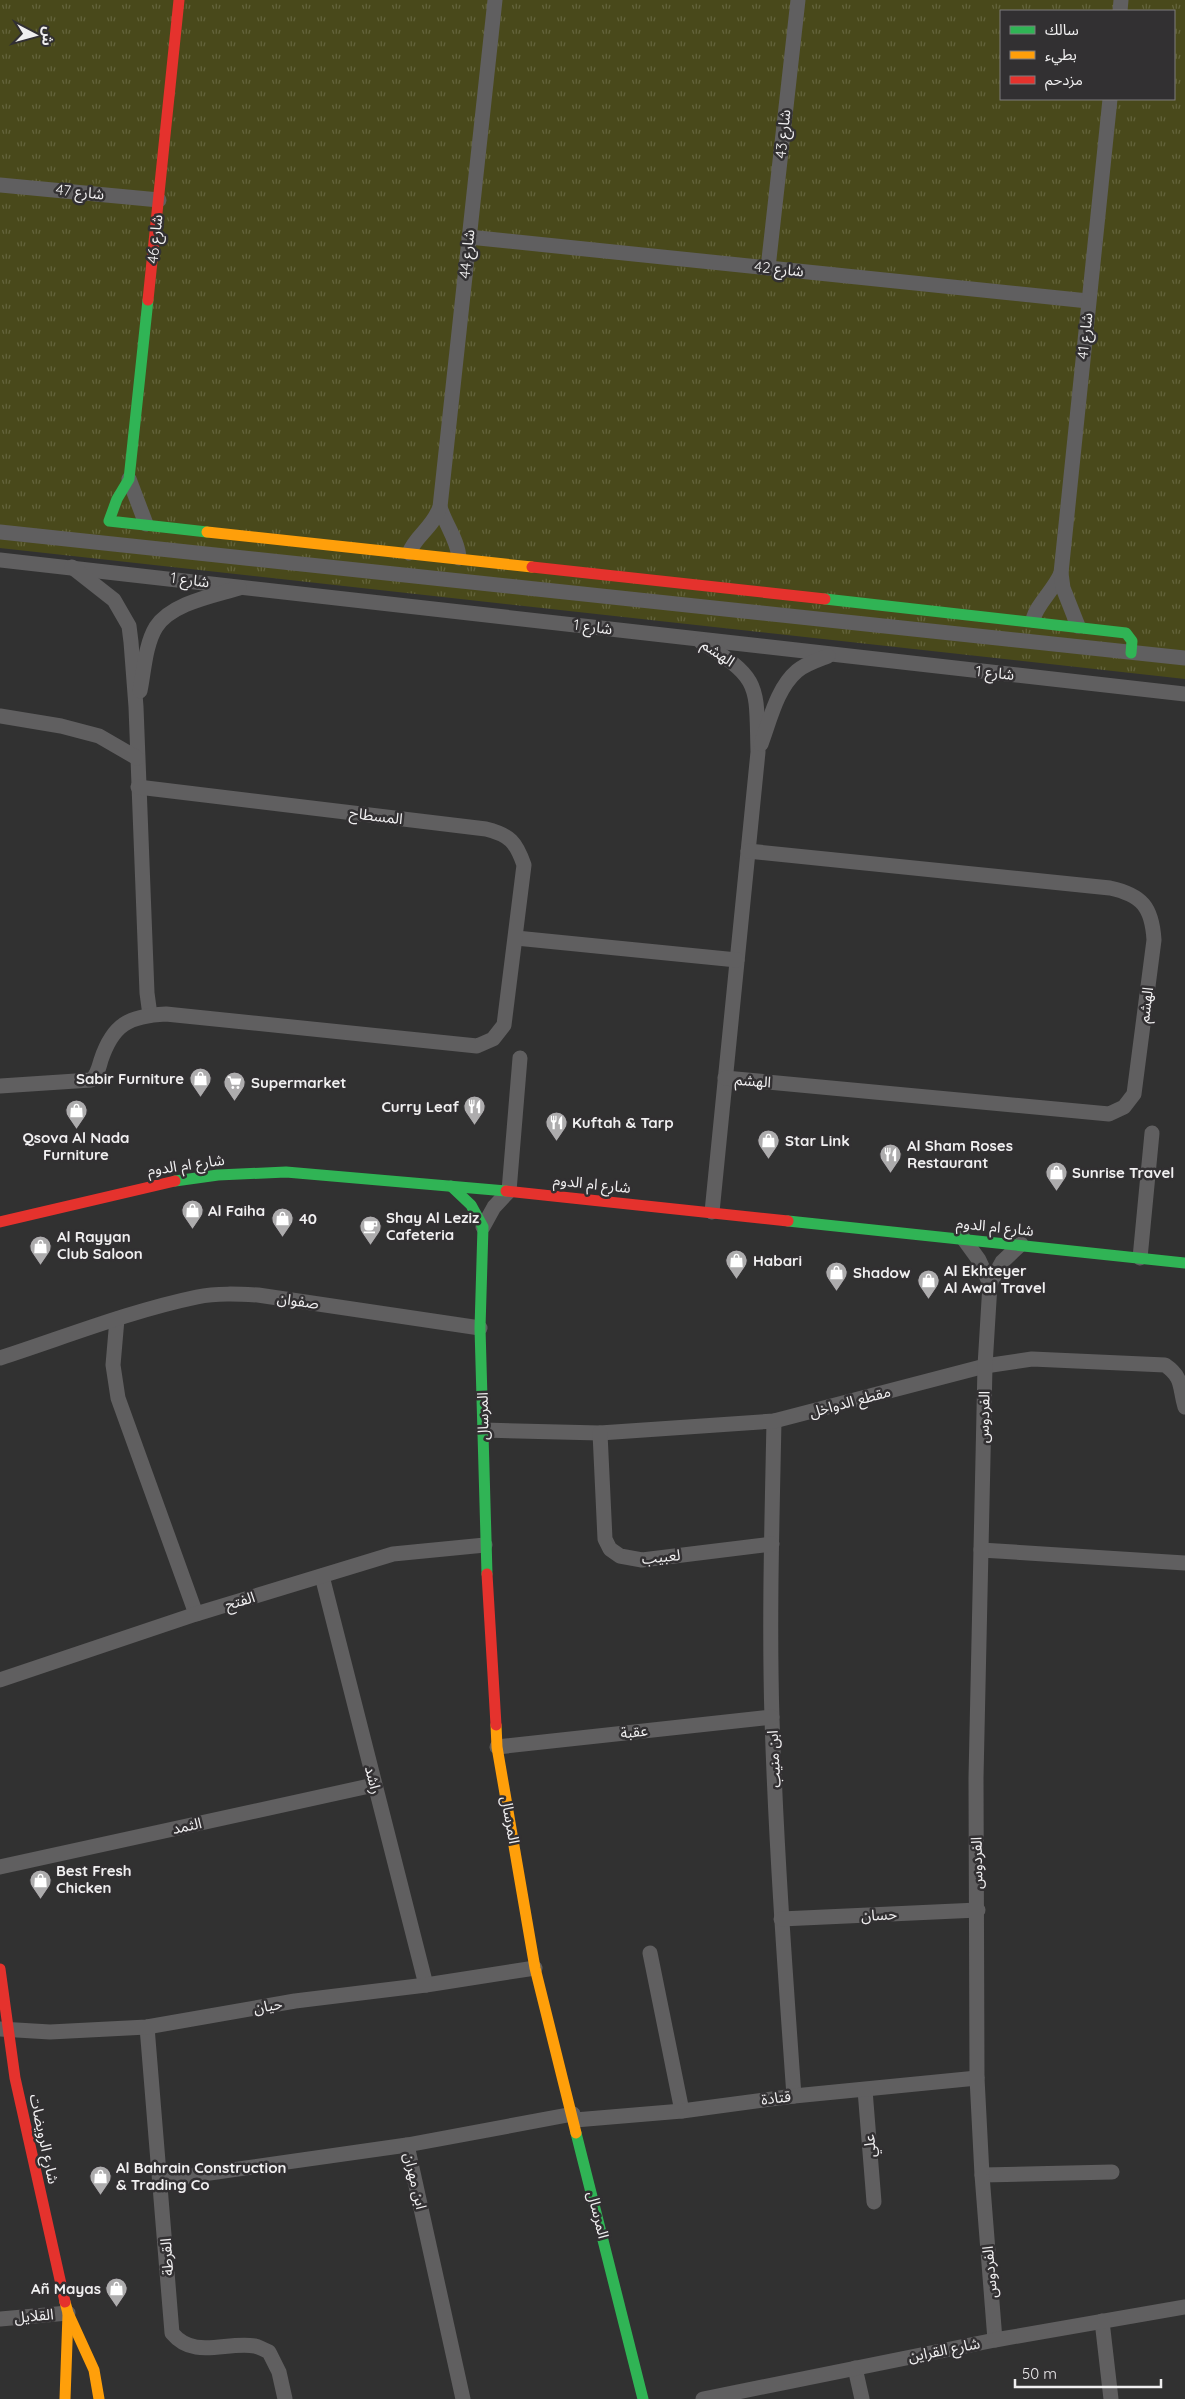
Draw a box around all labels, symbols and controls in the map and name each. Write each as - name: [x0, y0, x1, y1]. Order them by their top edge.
- north arrow: [10, 10, 60, 60]
- legend: [1000, 10, 1175, 100]
- text: سالك: [1045, 20, 1079, 39]
- text: ش: [38, 26, 58, 47]
- text: بطيء: [1045, 45, 1077, 66]
- text: مزدحم: [1045, 70, 1083, 91]
- street label: شارع 43: [770, 108, 798, 160]
- street label: شارع 47: [55, 180, 105, 206]
- street label: شارع 46: [142, 213, 170, 265]
- street label: شارع 44: [454, 228, 482, 280]
- street label: شارع 42: [753, 256, 805, 284]
- street label: شارع 41: [1073, 312, 1099, 360]
- street label: شارع 1: [169, 568, 211, 594]
- street label: شارع 1: [572, 615, 614, 641]
- street label: الهشم: [697, 635, 739, 672]
- street label: شارع 1: [974, 661, 1016, 687]
- street label: المسطاح: [348, 803, 404, 831]
- street label: الهشم: [1134, 986, 1159, 1024]
- shop icon: Sabir Furniture: [188, 1067, 212, 1098]
- place label: Sabir Furniture: [76, 1069, 184, 1088]
- street label: الهشم: [734, 1069, 772, 1094]
- supermarket icon: Supermarket: [223, 1071, 247, 1102]
- place label: Supermarket: [251, 1073, 347, 1092]
- restaurant icon: Curry Leaf: [463, 1095, 487, 1126]
- place label: Curry Leaf: [381, 1097, 459, 1116]
- shop icon: Qsova Al Nada Furniture: [64, 1098, 88, 1129]
- restaurant icon: Kuftah & Tarp: [544, 1111, 568, 1142]
- place label: Kuftah & Tarp: [572, 1113, 674, 1132]
- place label: Qsova Al Nada Furniture: [23, 1128, 129, 1164]
- shop icon: Star Link: [757, 1129, 781, 1160]
- place label: Star Link: [785, 1131, 850, 1150]
- place label: Al Sham Roses Restaurant: [907, 1136, 1013, 1172]
- restaurant icon: Al Sham Roses Restaurant: [879, 1143, 903, 1174]
- street label: شارع ام الدوم: [146, 1150, 226, 1182]
- shop icon: Sunrise Travel: [1044, 1161, 1068, 1192]
- place label: Sunrise Travel: [1072, 1163, 1174, 1182]
- street label: شارع ام الدوم: [552, 1170, 632, 1200]
- shop icon: Al Faiha: [180, 1199, 204, 1230]
- place label: Al Faiha: [208, 1201, 265, 1220]
- shop icon: 40: [271, 1207, 295, 1238]
- place label: Shay Al Leziz Cafeteria: [386, 1208, 479, 1244]
- place label: 40: [299, 1209, 317, 1228]
- street label: شارع ام الدوم: [955, 1213, 1035, 1243]
- cafe icon: Shay Al Leziz Cafeteria: [358, 1215, 382, 1246]
- place label: Al Rayyan Club Saloon: [57, 1227, 143, 1263]
- shop icon: Al Rayyan Club Saloon: [29, 1234, 53, 1265]
- shop icon: Habari: [725, 1249, 749, 1280]
- place label: Habari: [753, 1251, 802, 1270]
- shop icon: Shadow: [825, 1261, 849, 1292]
- place label: Al Ekhteyer Al Awal Travel: [944, 1261, 1046, 1297]
- place label: Shadow: [853, 1263, 911, 1282]
- shop icon: Al Ekhteyer Al Awal Travel: [916, 1268, 940, 1299]
- street label: صفوان: [276, 1288, 320, 1313]
- street label: مقطع الدواخل: [807, 1382, 893, 1424]
- street label: الفردوس: [974, 1391, 993, 1443]
- street label: المرسال: [473, 1392, 492, 1440]
- street label: لعبيب: [641, 1545, 681, 1568]
- street label: الفتح: [223, 1587, 258, 1617]
- street label: عقبة: [619, 1721, 649, 1742]
- street label: ابن منيب: [763, 1730, 784, 1788]
- street label: راشد: [361, 1764, 386, 1796]
- street label: المرسال: [497, 1795, 524, 1845]
- street label: الثمد: [170, 1813, 203, 1838]
- street label: الفردوس: [967, 1837, 986, 1889]
- place label: Best Fresh Chicken: [56, 1861, 132, 1897]
- shop icon: Best Fresh Chicken: [28, 1868, 52, 1899]
- street label: حسان: [860, 1904, 898, 1925]
- street label: حيان: [252, 1994, 284, 2017]
- street label: قتادة: [760, 2086, 792, 2109]
- street label: شارع الرويضات: [23, 2092, 63, 2186]
- street label: علي: [859, 2133, 882, 2158]
- street label: ابن مهران: [400, 2151, 431, 2211]
- place label: Al Bahrain Construction & Trading Co: [116, 2158, 286, 2194]
- shop icon: Al Bahrain Construction & Trading Co: [88, 2165, 112, 2196]
- street label: المرسال: [583, 2189, 614, 2241]
- street label: القرطة: [156, 2237, 177, 2277]
- street label: الفردوس: [978, 2245, 1001, 2299]
- shop icon: Añ Mayas: [105, 2277, 129, 2308]
- place label: Añ Mayas: [31, 2279, 101, 2298]
- street label: القلايل: [14, 2304, 54, 2327]
- street label: شارع القراين: [906, 2333, 982, 2369]
- scale bar: [1015, 2356, 1161, 2388]
- text: 50 m: [1022, 2364, 1057, 2383]

